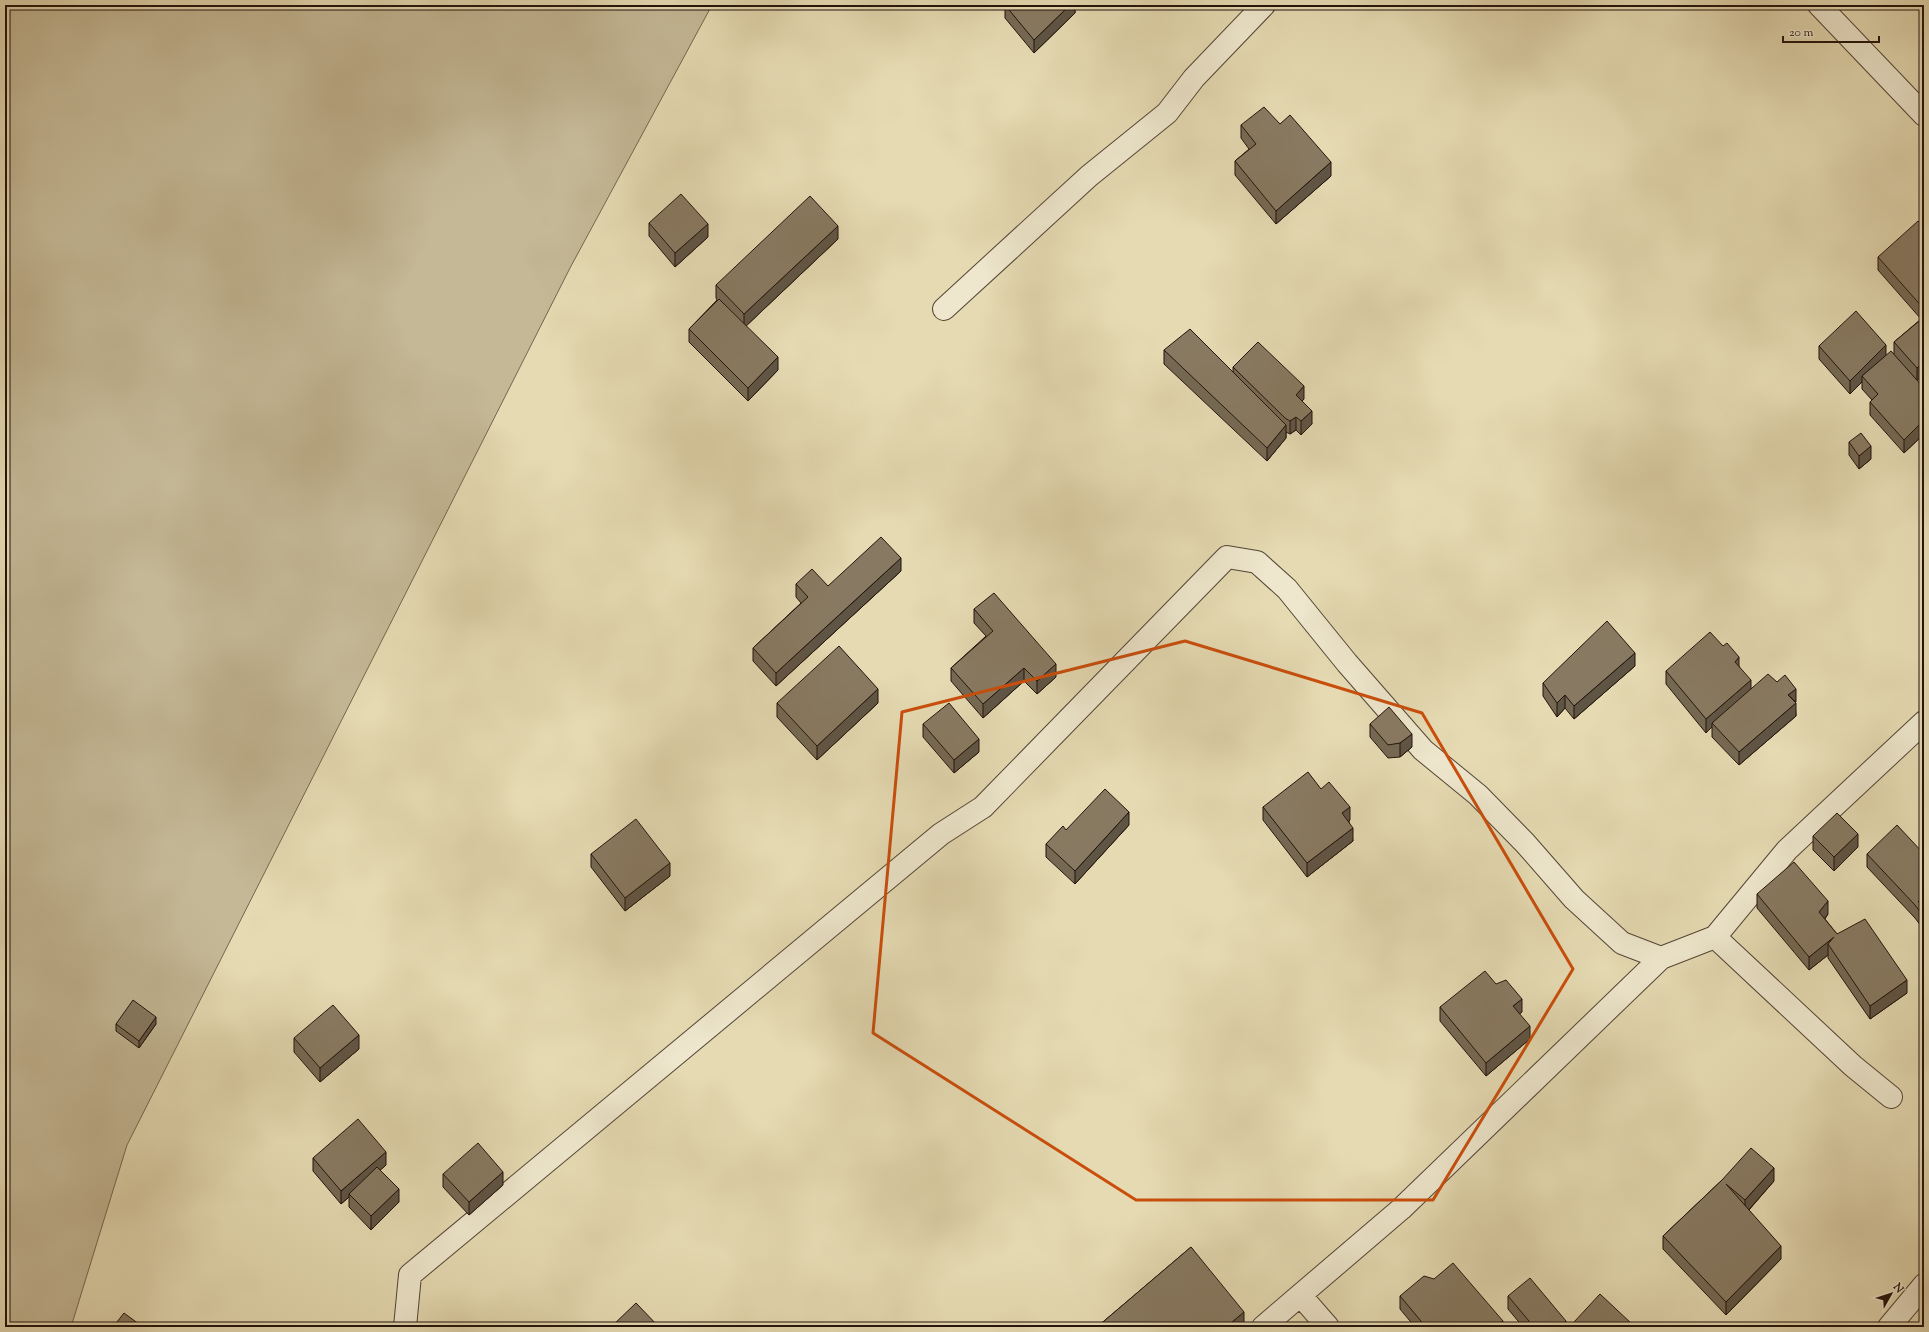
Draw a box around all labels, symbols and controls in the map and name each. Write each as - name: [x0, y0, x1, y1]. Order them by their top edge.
- scale bar: [1783, 18, 1879, 44]
- text: 20 m: [1789, 24, 1814, 42]
- north arrow: [1871, 1274, 1911, 1314]
- text: N: [1888, 1279, 1907, 1297]

